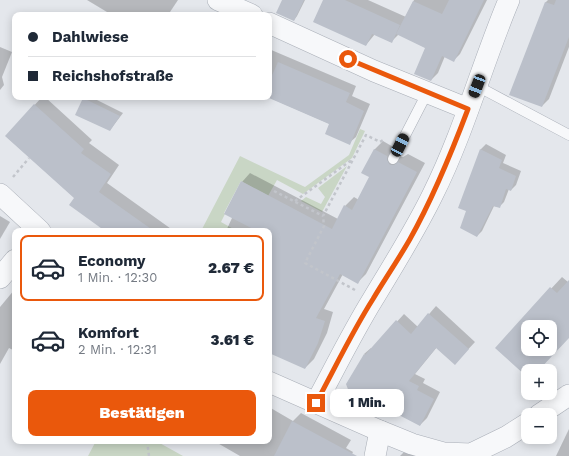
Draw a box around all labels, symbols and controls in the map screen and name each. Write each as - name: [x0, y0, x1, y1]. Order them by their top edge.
- text: Dahlwiese: [52, 28, 129, 46]
- route start: [339, 50, 357, 68]
- text: Reichshofstraße: [52, 67, 174, 85]
- car: [467, 73, 487, 99]
- car: [389, 132, 411, 158]
- icon: car: [30, 250, 66, 286]
- text: Economy: [78, 252, 145, 270]
- text: 2.67 €: [208, 259, 254, 277]
- text: 1 Min. · 12:30: [78, 270, 157, 285]
- map controls: [521, 320, 557, 444]
- button: locate: [521, 320, 557, 356]
- icon: car: [30, 322, 66, 358]
- text: Komfort: [78, 324, 139, 342]
- text: 3.61 €: [210, 331, 254, 349]
- text: 2 Min. · 12:31: [78, 342, 157, 357]
- button: +: [521, 364, 557, 400]
- callout: 1 Min.: [330, 389, 404, 417]
- button: Bestätigen: [28, 390, 256, 436]
- route end: [307, 394, 325, 412]
- text: 1 Min.: [348, 395, 386, 410]
- button: −: [521, 408, 557, 444]

